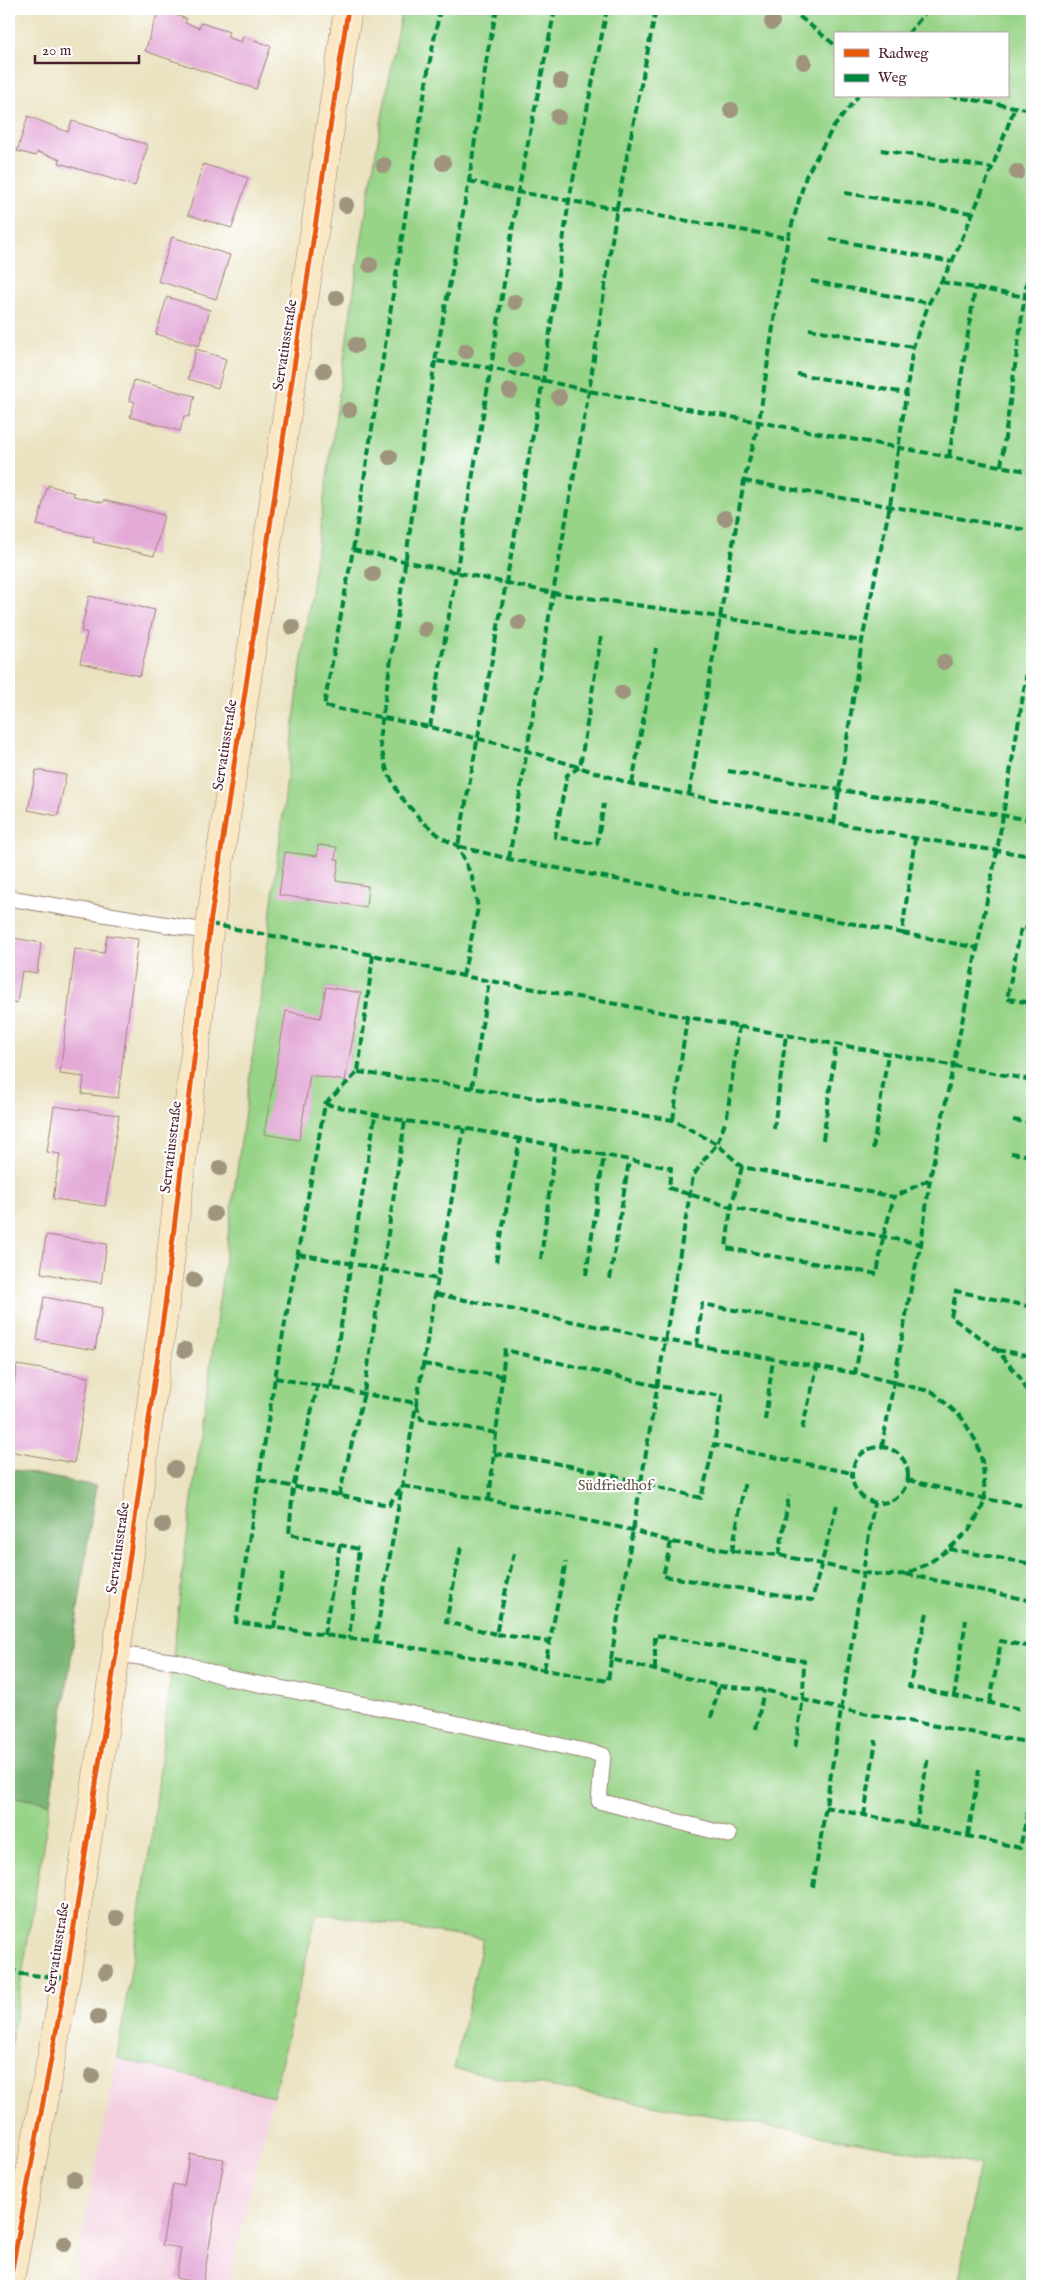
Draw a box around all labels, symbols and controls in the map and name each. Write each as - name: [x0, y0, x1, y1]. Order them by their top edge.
- scale bar: [35, 32, 139, 64]
- legend: [834, 32, 1008, 98]
- text: 20 m: [42, 41, 72, 60]
- text: Radweg: [878, 44, 929, 63]
- text: Weg: [878, 68, 907, 87]
- street label: Servatiusstraße: [268, 298, 302, 392]
- street label: Servatiusstraße: [208, 698, 242, 792]
- street label: Servatiusstraße: [156, 1100, 186, 1194]
- park label: Südfriedhof: [578, 1476, 655, 1495]
- street label: Servatiusstraße: [102, 1501, 134, 1595]
- street label: Servatiusstraße: [40, 1901, 74, 1995]

